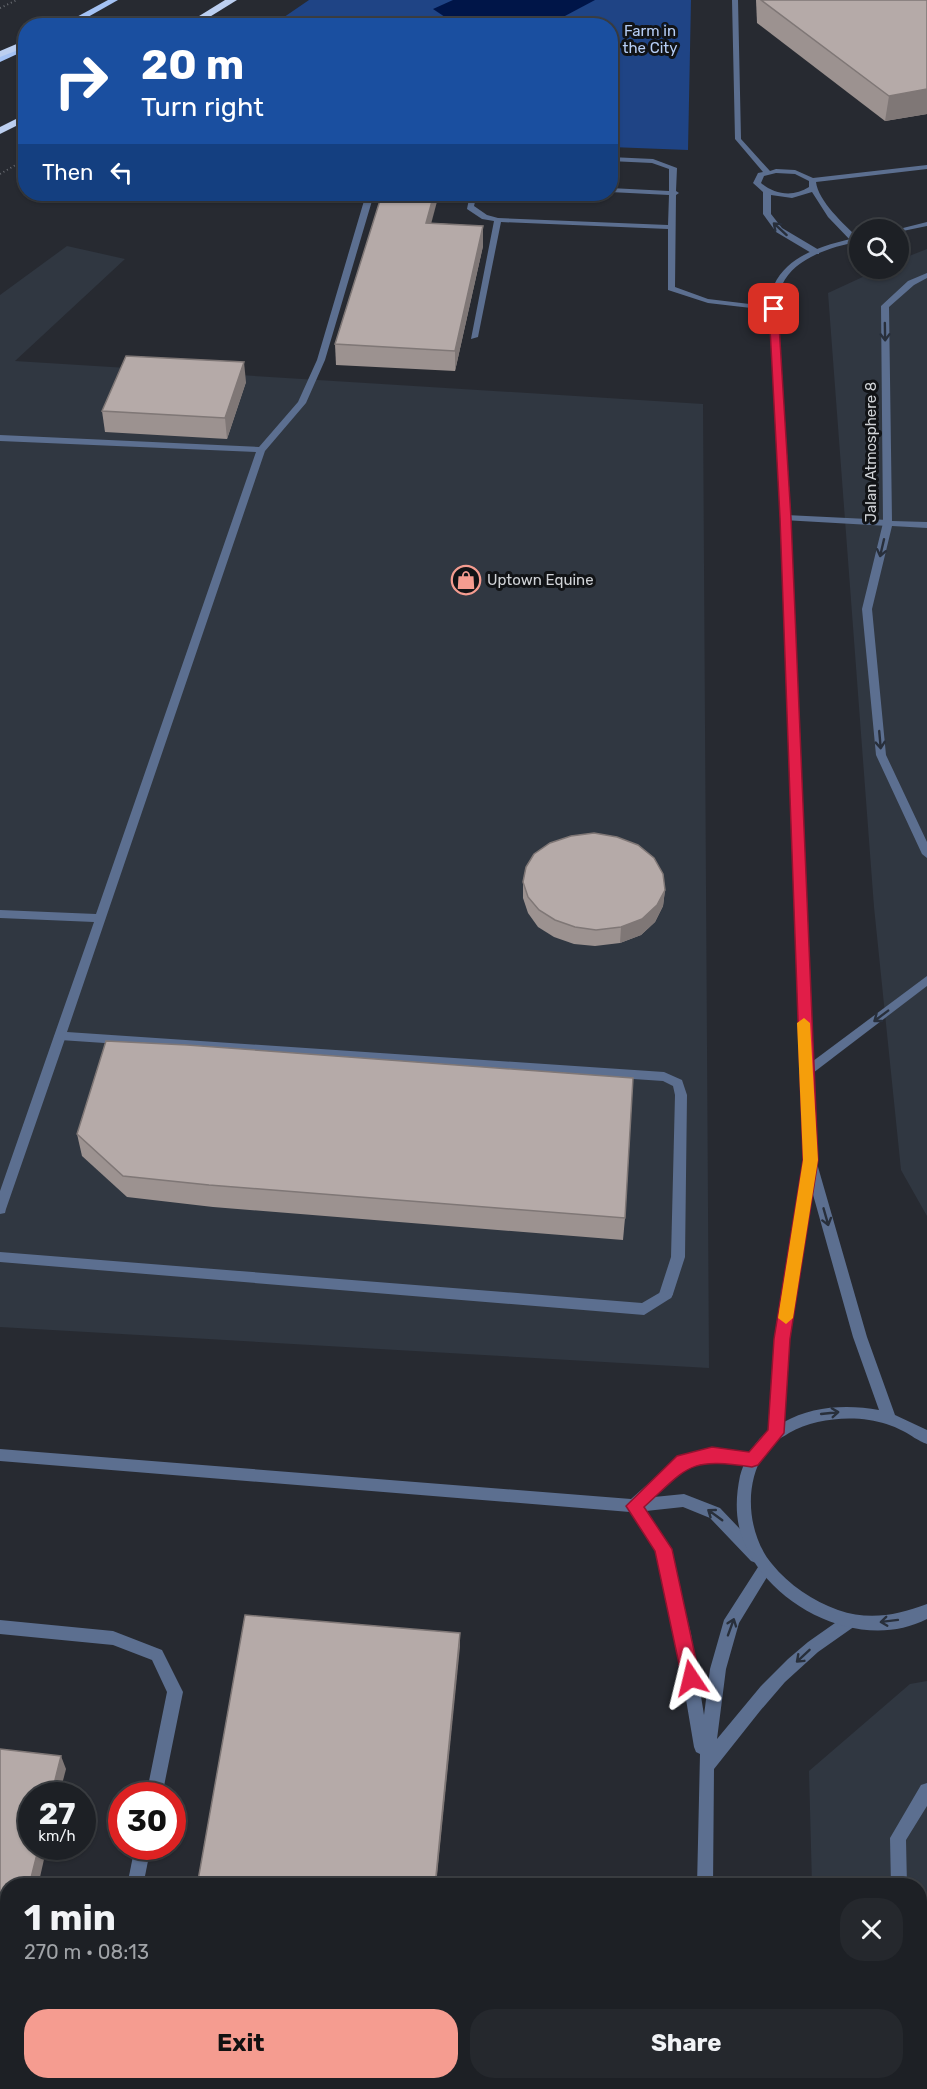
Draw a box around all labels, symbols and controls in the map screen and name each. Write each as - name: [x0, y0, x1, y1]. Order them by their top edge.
- park label: Farm in the City: [623, 22, 677, 57]
- text: 20 m: [141, 40, 244, 90]
- icon: right: [42, 42, 120, 120]
- text: Turn right: [141, 91, 264, 123]
- icon: left: [105, 156, 138, 189]
- text: Then: [42, 159, 93, 186]
- map controls: [849, 219, 909, 279]
- button: search: [849, 219, 909, 279]
- one-way arrow: [772, 222, 788, 235]
- pin: [748, 283, 799, 334]
- icon: arrive: [757, 292, 790, 325]
- one-way arrow: [879, 322, 891, 342]
- street label: Jalan Atmosphere 8: [862, 382, 880, 522]
- one-way arrow: [875, 538, 887, 557]
- shop icon: Uptown Equine: [450, 564, 482, 596]
- place label: Uptown Equine: [487, 571, 594, 589]
- one-way arrow: [875, 730, 886, 750]
- one-way arrow: [873, 1009, 889, 1022]
- one-way arrow: [821, 1207, 833, 1226]
- one-way arrow: [820, 1407, 840, 1418]
- one-way arrow: [707, 1509, 723, 1521]
- one-way arrow: [880, 1616, 899, 1627]
- one-way arrow: [727, 1618, 738, 1636]
- position arrow: [659, 1646, 723, 1710]
- one-way arrow: [796, 1649, 811, 1663]
- speed limit sign: 30: [108, 1782, 186, 1860]
- text: 27: [39, 1796, 75, 1832]
- text: km/h: [38, 1827, 76, 1845]
- text: 1 min: [24, 1896, 116, 1939]
- button: close: [840, 1898, 903, 1961]
- text: 270 m · 08:13: [24, 1940, 149, 1964]
- button: Exit: [24, 2009, 458, 2078]
- button: Share: [470, 2009, 903, 2078]

